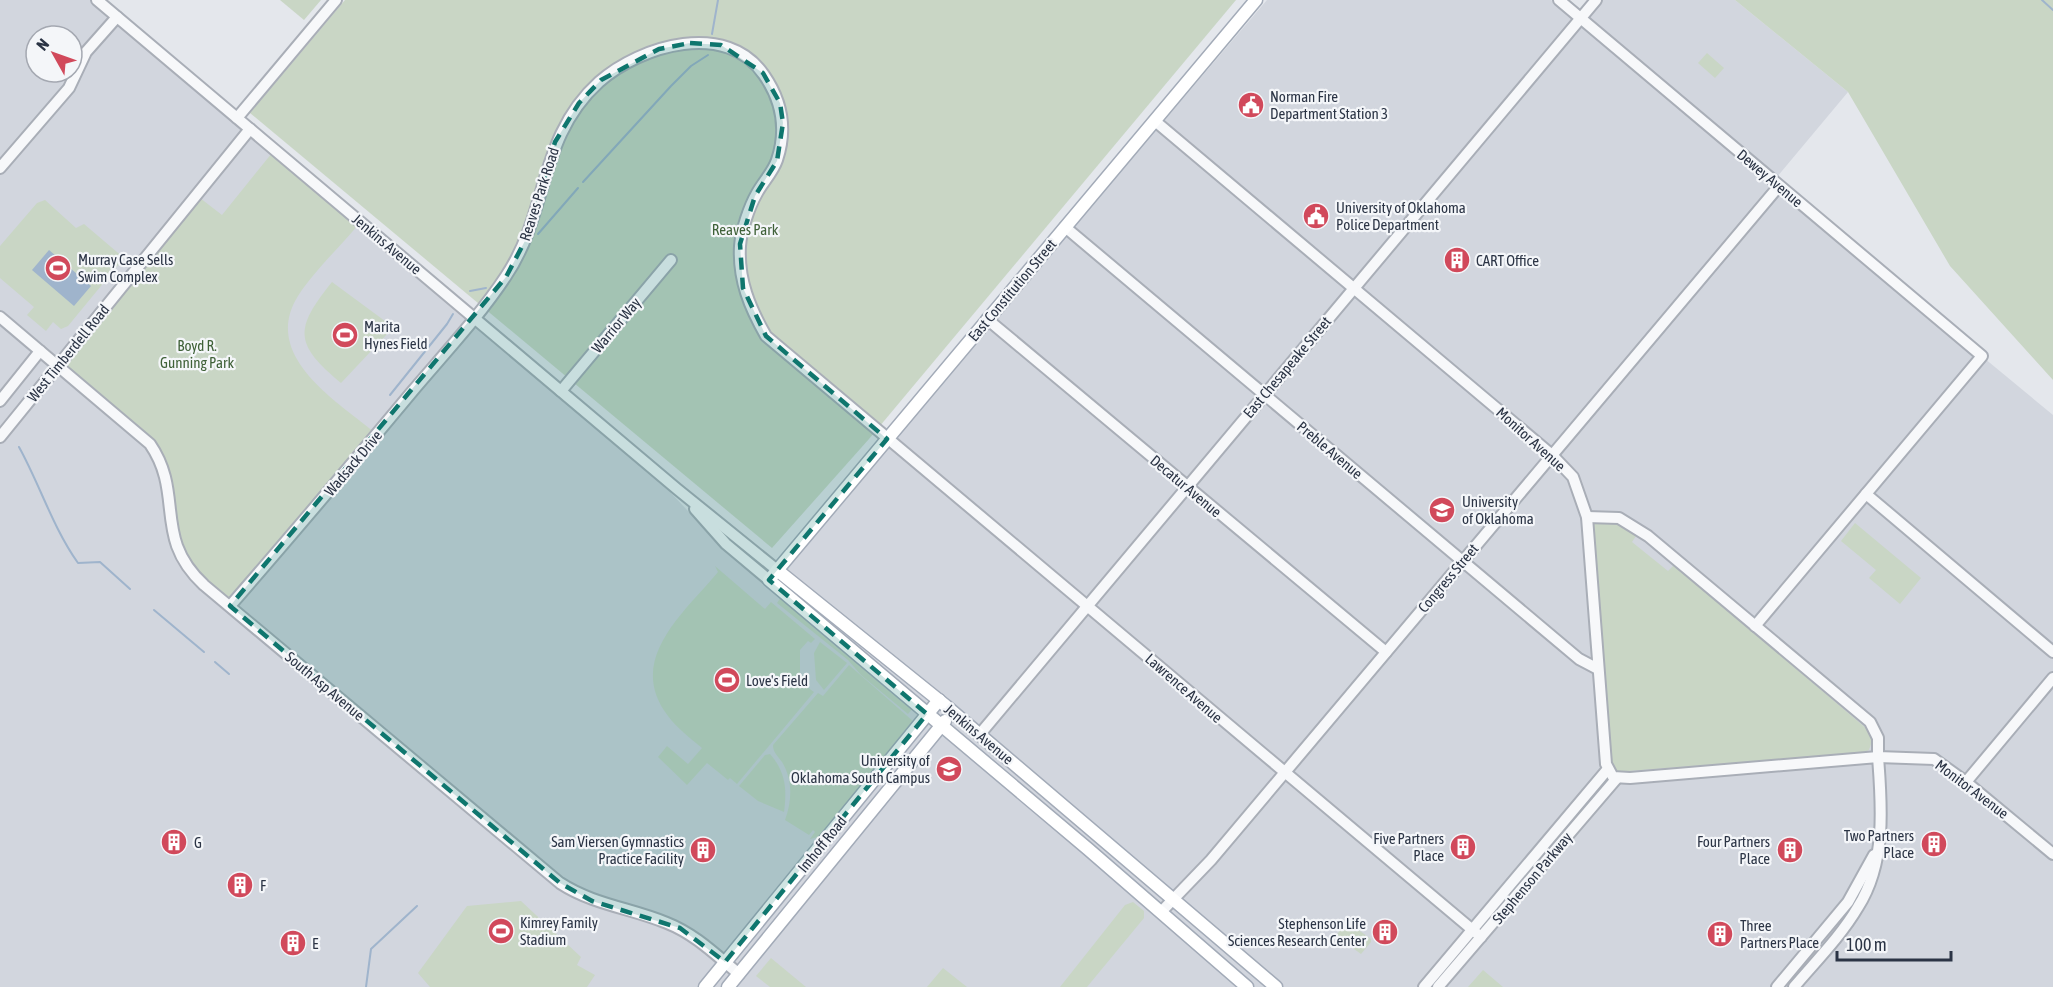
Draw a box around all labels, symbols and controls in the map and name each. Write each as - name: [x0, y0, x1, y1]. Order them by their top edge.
- north arrow: [24, 24, 84, 84]
- text: N: [33, 35, 52, 54]
- place label: Norman Fire Department Station 3: [1270, 88, 1388, 122]
- public building icon: Norman Fire Department Station 3: [1236, 90, 1266, 120]
- street label: Reaves Park Road: [516, 145, 562, 243]
- street label: Dewey Avenue: [1734, 146, 1806, 210]
- place label: University of Oklahoma Police Department: [1336, 199, 1466, 233]
- public building icon: University of Oklahoma Police Department: [1301, 201, 1331, 231]
- street label: Jenkins Avenue: [349, 210, 425, 278]
- park label: Reaves Park: [712, 221, 779, 238]
- street label: East Constitution Street: [964, 236, 1060, 344]
- building icon: CART Office: [1442, 245, 1472, 275]
- place label: Murray Case Sells Swim Complex: [78, 251, 173, 285]
- place label: CART Office: [1476, 252, 1539, 269]
- sports icon: Murray Case Sells Swim Complex: [43, 253, 73, 283]
- street label: Warrior Way: [588, 294, 644, 356]
- street label: West Timberdell Road: [24, 301, 112, 405]
- street label: East Chesapeake Street: [1240, 313, 1334, 421]
- place label: Marita Hynes Field: [364, 318, 428, 352]
- sports icon: Marita Hynes Field: [330, 320, 360, 350]
- park label: Boyd R. Gunning Park: [160, 337, 234, 371]
- street label: Monitor Avenue: [1493, 404, 1569, 475]
- street label: Preble Avenue: [1294, 418, 1366, 482]
- street label: Wadsack Drive: [321, 427, 385, 499]
- street label: Decatur Avenue: [1147, 451, 1225, 521]
- place label: University of Oklahoma: [1462, 493, 1534, 527]
- school or university icon: University of Oklahoma: [1427, 495, 1457, 525]
- street label: Congress Street: [1414, 540, 1482, 616]
- street label: South Asp Avenue: [282, 648, 368, 724]
- street label: Lawrence Avenue: [1142, 650, 1226, 726]
- sports icon: Love's Field: [712, 665, 742, 695]
- place label: Love's Field: [746, 672, 808, 689]
- street label: Jenkins Avenue: [941, 700, 1017, 768]
- place label: University of Oklahoma South Campus: [791, 752, 930, 786]
- school or university icon: University of Oklahoma South Campus: [934, 754, 964, 784]
- street label: Monitor Avenue: [1932, 756, 2012, 822]
- street label: Imhoff Road: [794, 812, 850, 876]
- building icon: G: [159, 827, 189, 857]
- place label: Two Partners Place: [1844, 827, 1914, 861]
- street label: Stephenson Parkway: [1489, 829, 1575, 927]
- building icon: Two Partners Place: [1919, 829, 1949, 859]
- place label: Five Partners Place: [1373, 830, 1444, 864]
- building icon: Five Partners Place: [1448, 832, 1478, 862]
- place label: Sam Viersen Gymnastics Practice Facility: [551, 833, 684, 867]
- place label: Four Partners Place: [1697, 833, 1770, 867]
- place label: G: [194, 834, 202, 851]
- building icon: Sam Viersen Gymnastics Practice Facility: [688, 835, 718, 865]
- building icon: Four Partners Place: [1775, 835, 1805, 865]
- building icon: F: [225, 870, 255, 900]
- place label: F: [260, 877, 266, 894]
- place label: Kimrey Family Stadium: [520, 914, 598, 948]
- place label: Stephenson Life Sciences Research Center: [1228, 915, 1367, 949]
- sports icon: Kimrey Family Stadium: [486, 916, 516, 946]
- building icon: Stephenson Life Sciences Research Center: [1370, 917, 1400, 947]
- place label: Three Partners Place: [1740, 917, 1819, 951]
- building icon: Three Partners Place: [1705, 919, 1735, 949]
- scale bar: [1837, 924, 1951, 962]
- building icon: E: [278, 928, 308, 958]
- text: 100 m: [1846, 934, 1887, 955]
- place label: E: [312, 935, 319, 952]

